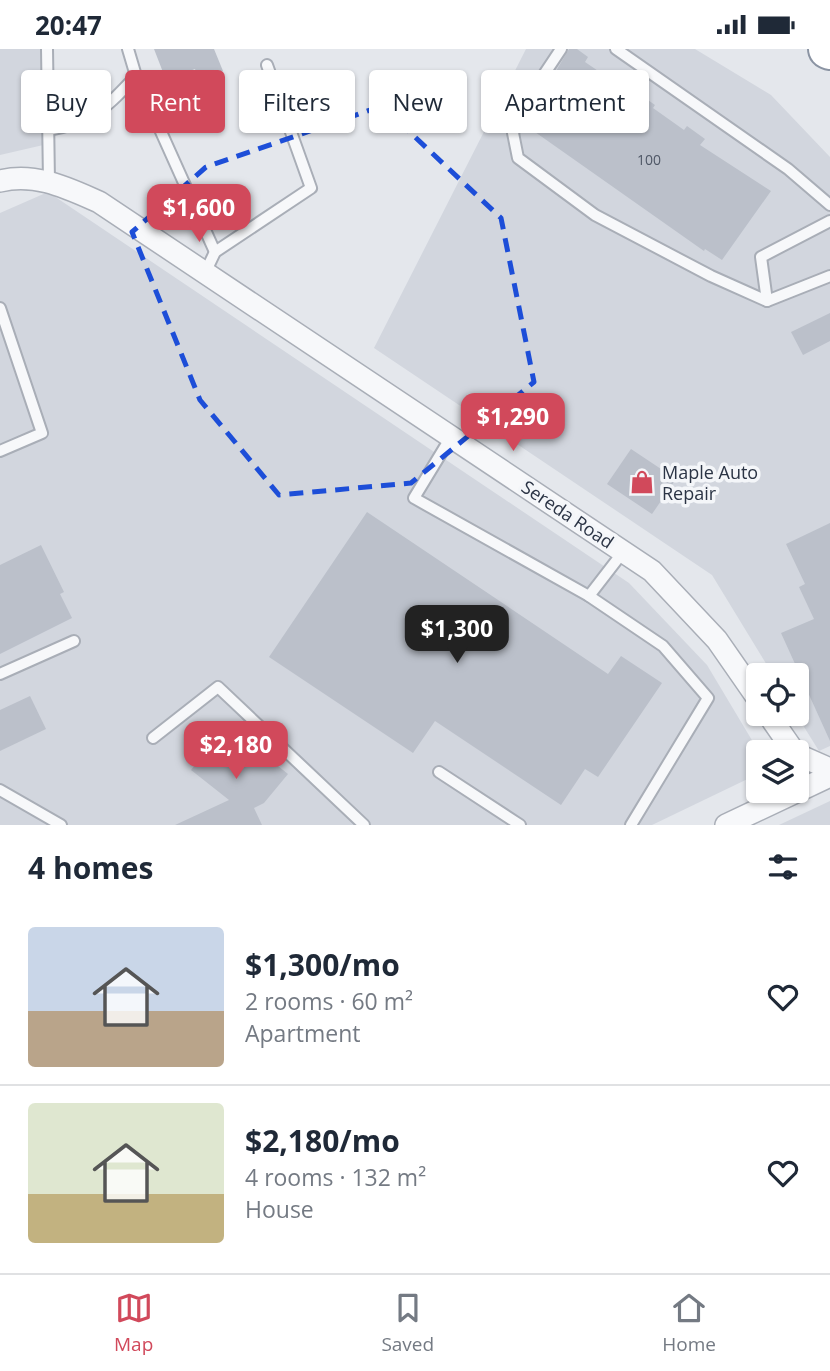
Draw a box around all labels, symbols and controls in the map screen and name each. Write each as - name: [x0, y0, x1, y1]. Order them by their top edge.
- text: 20:47: [35, 7, 102, 43]
- chip: Buy: [21, 70, 111, 133]
- chip: Rent: [125, 70, 225, 133]
- chip: Filters: [239, 70, 355, 133]
- chip: New: [369, 70, 467, 133]
- chip: Apartment: [481, 70, 649, 133]
- house number: 100: [637, 150, 661, 169]
- pin: $1,600: [142, 185, 256, 244]
- text: $1,600: [163, 191, 235, 223]
- pin: $1,290: [456, 393, 570, 453]
- text: $1,290: [477, 400, 549, 432]
- place label: Maple Auto Repair: [662, 460, 758, 505]
- shop icon: Maple Auto Repair: [628, 468, 656, 496]
- street label: Sereda Road: [517, 474, 619, 554]
- pin: $1,300: [400, 605, 514, 665]
- text: $1,300: [421, 612, 493, 644]
- map controls: [746, 663, 809, 803]
- button: locate: [746, 663, 809, 726]
- pin: $2,180: [179, 721, 293, 781]
- text: $2,180: [200, 728, 272, 760]
- button: layers: [746, 740, 809, 803]
- text: 4 homes: [28, 847, 153, 888]
- icon: filters: [764, 848, 802, 886]
- text: $1,300/mo: [245, 944, 400, 985]
- icon: home: [84, 955, 168, 1039]
- icon: heart: [764, 978, 802, 1016]
- text: 2 rooms · 60 m²: [245, 985, 413, 1017]
- text: Apartment: [245, 1017, 361, 1049]
- text: $2,180/mo: [245, 1120, 400, 1161]
- icon: home: [84, 1131, 168, 1215]
- icon: heart: [764, 1154, 802, 1192]
- text: 4 rooms · 132 m²: [245, 1161, 426, 1193]
- text: House: [245, 1193, 314, 1225]
- tab: Map: [114, 1289, 153, 1357]
- tab: Saved: [381, 1289, 434, 1357]
- tab: Home: [662, 1289, 716, 1357]

